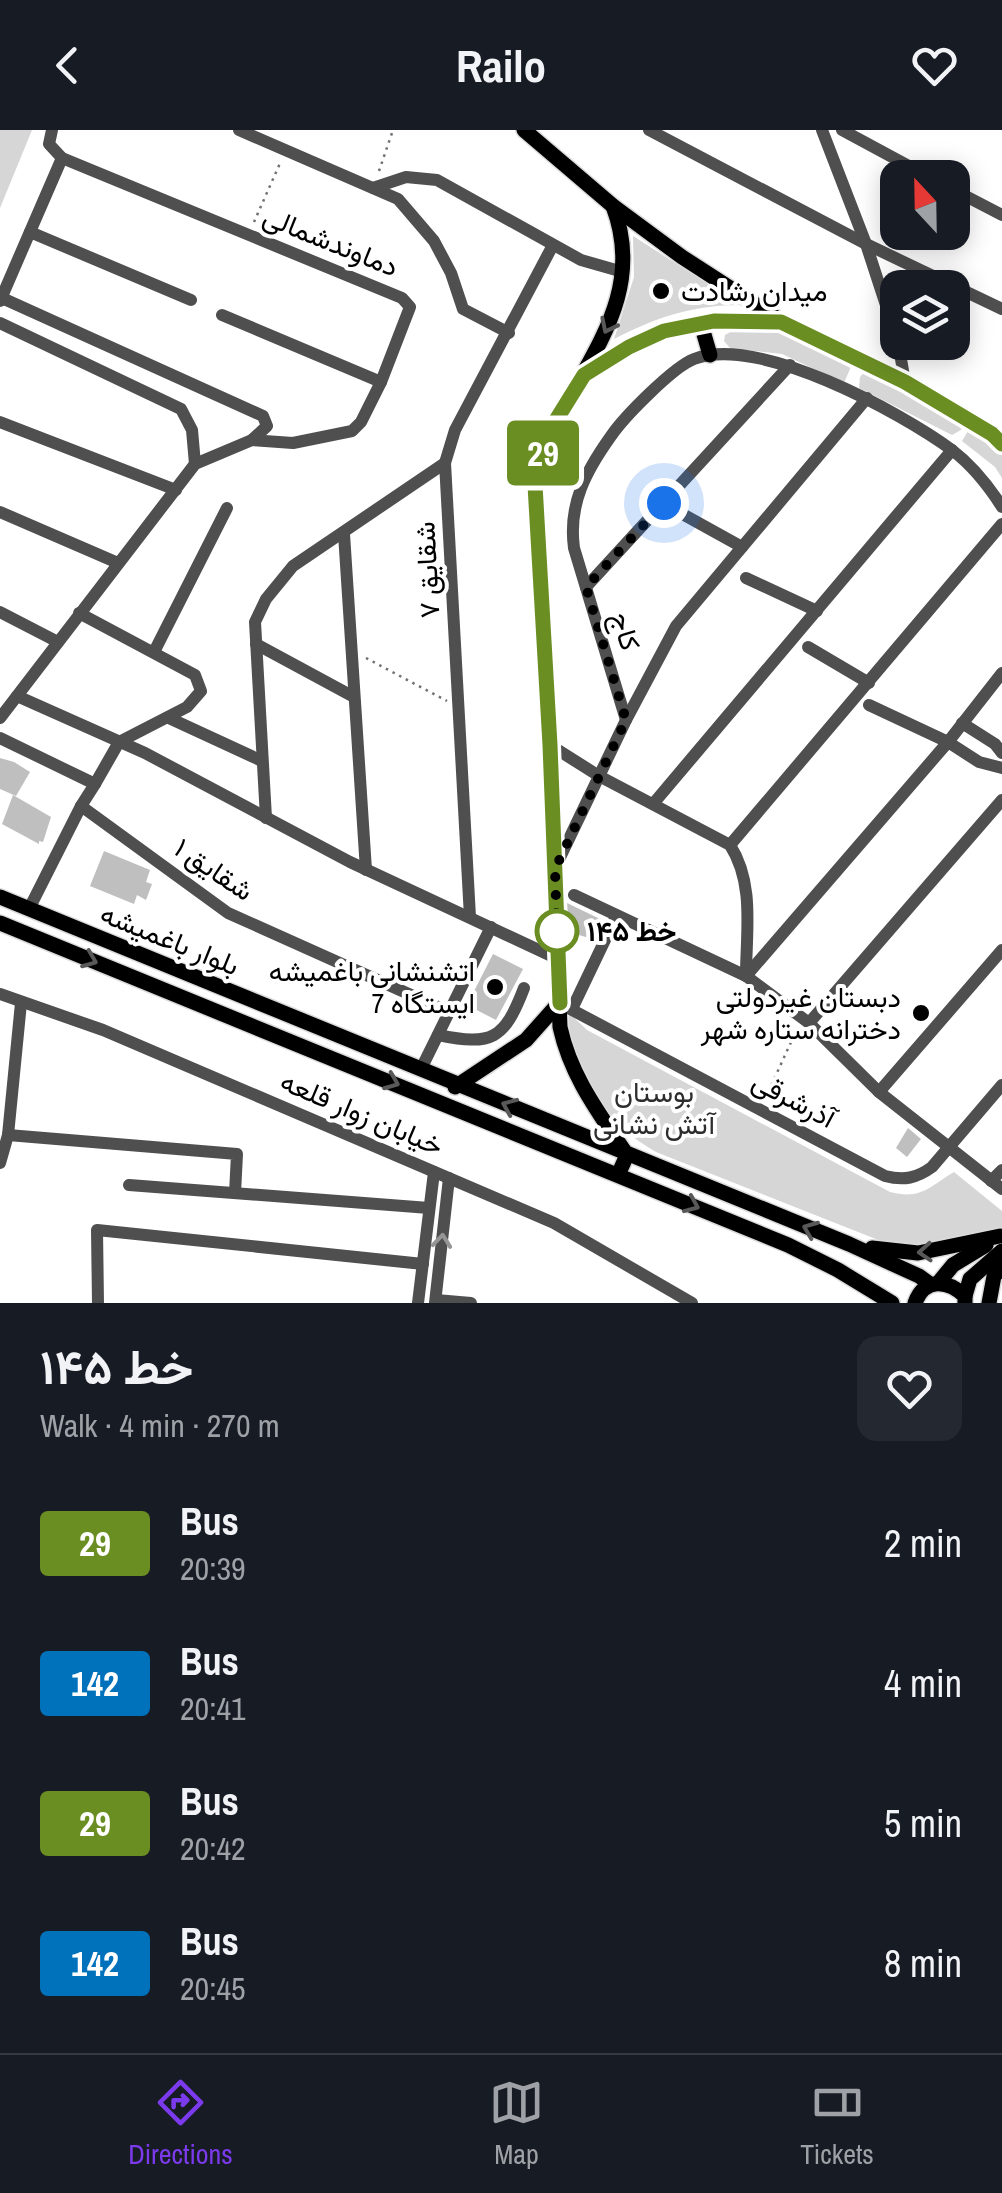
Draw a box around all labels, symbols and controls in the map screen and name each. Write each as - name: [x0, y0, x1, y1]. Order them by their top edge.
- text: Railo: [456, 35, 546, 96]
- icon: back: [40, 38, 95, 93]
- icon: heart: [907, 38, 962, 93]
- north arrow: [880, 160, 970, 250]
- map controls: [880, 160, 970, 360]
- street label: دماوندشمالی: [258, 197, 404, 285]
- button: layers: [880, 270, 970, 360]
- place label: میدان رشادت: [681, 272, 828, 310]
- marker: میدان رشادت: [650, 280, 672, 302]
- one-way arrow: [600, 315, 620, 333]
- line badge: 29: [498, 420, 588, 486]
- text: 29: [527, 430, 559, 477]
- your location: [639, 478, 689, 528]
- street label: شقایق ۷: [405, 521, 449, 619]
- street label: کاج: [602, 607, 650, 655]
- street label: شقایق ۱: [167, 829, 261, 909]
- street label: بلوار باغمیشه: [95, 894, 245, 984]
- marker: خط ۱۴۵: [536, 910, 578, 952]
- place label: خط ۱۴۵: [587, 912, 676, 950]
- one-way arrow: [80, 948, 98, 968]
- place label: اتشنشانی باغمیشه ایستگاه 7: [269, 952, 475, 1022]
- marker: اتشنشانی باغمیشه ایستگاه 7: [484, 976, 506, 998]
- place label: دبستان غیردولتی دخترانه ستاره شهر: [700, 978, 901, 1048]
- marker: دبستان غیردولتی دخترانه ستاره شهر: [910, 1002, 932, 1024]
- street label: آذرشرقی: [746, 1061, 845, 1138]
- street label: خیابان زوار قلعه: [275, 1062, 449, 1164]
- one-way arrow: [382, 1070, 399, 1090]
- park label: بوستان آتش نشانی: [593, 1073, 718, 1143]
- one-way arrow: [501, 1097, 519, 1117]
- one-way arrow: [682, 1194, 700, 1214]
- one-way arrow: [802, 1220, 820, 1240]
- one-way arrow: [431, 1232, 452, 1248]
- one-way arrow: [917, 1241, 933, 1262]
- text: خط ۱۴۵: [40, 1334, 193, 1399]
- button: heart: [857, 1336, 962, 1441]
- text: Walk · 4 min · 270 m: [40, 1404, 280, 1447]
- text: Bus: [180, 1496, 239, 1547]
- text: 2 min: [884, 1518, 962, 1569]
- text: 29: [79, 1520, 111, 1567]
- text: 20:39: [180, 1547, 246, 1590]
- text: Bus: [180, 1636, 239, 1687]
- text: 4 min: [884, 1658, 962, 1709]
- text: 142: [71, 1660, 119, 1707]
- text: 20:41: [180, 1687, 246, 1730]
- text: Bus: [180, 1776, 239, 1827]
- text: 5 min: [884, 1798, 962, 1849]
- text: 29: [79, 1800, 111, 1847]
- text: 20:42: [180, 1827, 246, 1870]
- text: Bus: [180, 1916, 239, 1967]
- text: 8 min: [884, 1938, 962, 1989]
- text: 142: [71, 1940, 119, 1987]
- text: 20:45: [180, 1967, 246, 2010]
- tab: Directions: [128, 2075, 233, 2173]
- tab: Map: [489, 2075, 544, 2173]
- tab: Tickets: [800, 2075, 874, 2173]

